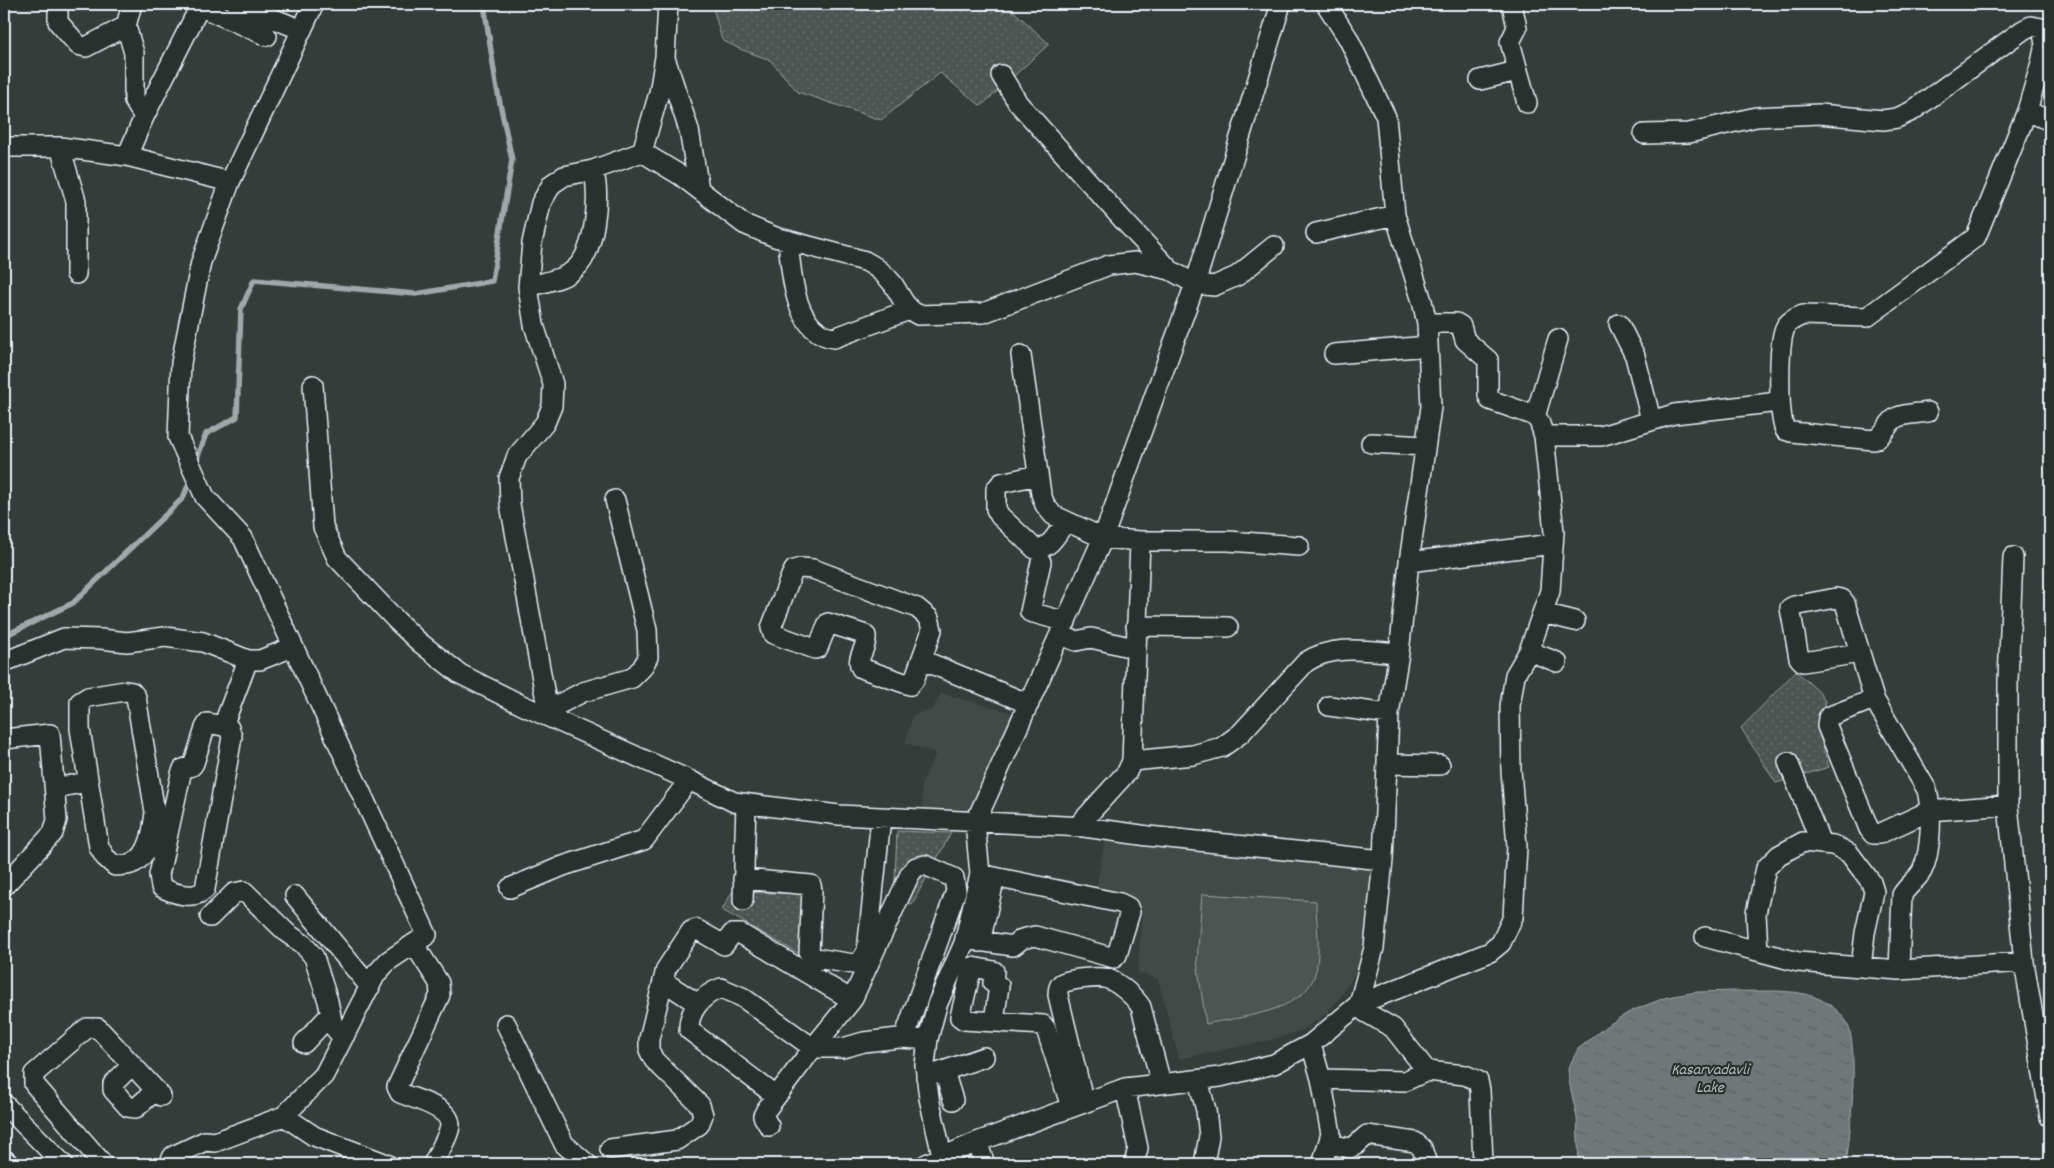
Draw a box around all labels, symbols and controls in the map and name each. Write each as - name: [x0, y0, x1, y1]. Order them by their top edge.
- water label: Kasarvadavli Lake: [1671, 1059, 1752, 1100]

